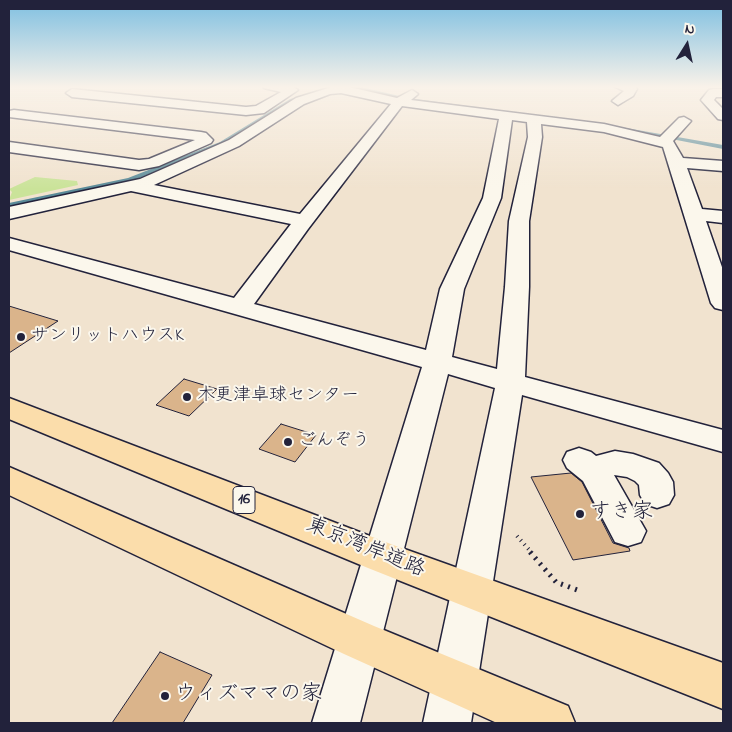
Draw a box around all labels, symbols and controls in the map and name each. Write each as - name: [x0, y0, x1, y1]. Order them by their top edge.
- text: N: [683, 19, 696, 41]
- north arrow: [662, 20, 712, 70]
- place label: サンリットハウスK: [31, 326, 184, 348]
- marker: サンリットハウスK: [15, 331, 27, 343]
- place label: 木更津卓球センター: [197, 386, 359, 408]
- marker: 木更津卓球センター: [181, 391, 193, 403]
- place label: ごんぞう: [298, 431, 370, 453]
- marker: ごんぞう: [282, 436, 294, 448]
- road number: 16: [233, 486, 255, 514]
- place label: すき家: [590, 501, 653, 527]
- marker: すき家: [574, 508, 586, 520]
- street label: 東京湾岸道路: [302, 514, 428, 584]
- place label: ウィズママの家: [175, 683, 322, 709]
- marker: ウィズママの家: [159, 690, 171, 702]

